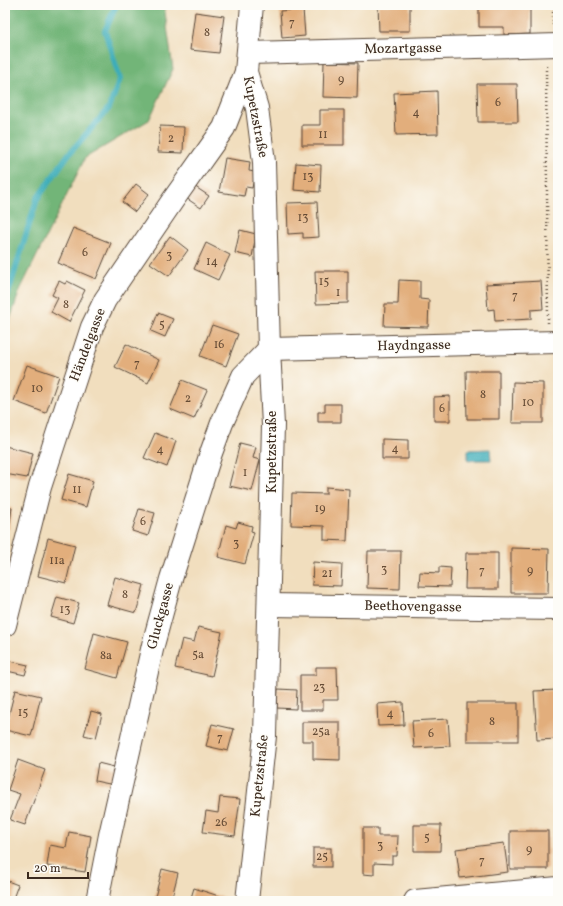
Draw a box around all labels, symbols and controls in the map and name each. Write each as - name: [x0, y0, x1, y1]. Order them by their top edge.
- house number: 7: [289, 15, 295, 31]
- house number: 8: [204, 25, 210, 41]
- street label: Mozartgasse: [364, 39, 442, 59]
- house number: 9: [338, 72, 344, 88]
- street label: Kupetzstraße: [238, 75, 272, 160]
- house number: 6: [495, 95, 501, 111]
- house number: 4: [412, 105, 420, 121]
- house number: 11: [318, 127, 328, 143]
- house number: 2: [168, 131, 174, 147]
- house number: 13: [303, 169, 313, 185]
- house number: 13: [298, 210, 308, 226]
- house number: 6: [82, 245, 88, 261]
- house number: 3: [166, 248, 172, 264]
- house number: 14: [206, 254, 218, 270]
- house number: 15: [319, 274, 329, 290]
- house number: 1: [336, 285, 340, 301]
- house number: 7: [512, 288, 518, 304]
- house number: 8: [63, 297, 69, 313]
- street label: Händelgasse: [65, 305, 111, 385]
- house number: 5: [159, 317, 165, 333]
- street label: Haydngasse: [377, 336, 451, 356]
- house number: 16: [214, 337, 224, 353]
- house number: 7: [134, 356, 140, 372]
- house number: 10: [31, 381, 43, 397]
- house number: 8: [480, 387, 486, 403]
- house number: 2: [185, 391, 191, 407]
- house number: 10: [522, 395, 534, 411]
- house number: 6: [439, 401, 445, 417]
- street label: Kupetzstraße: [263, 410, 282, 493]
- house number: 4: [391, 441, 399, 457]
- house number: 4: [156, 442, 164, 458]
- house number: 1: [243, 465, 247, 481]
- house number: 11: [72, 482, 82, 498]
- house number: 19: [315, 501, 325, 517]
- house number: 6: [140, 514, 146, 530]
- house number: 3: [233, 536, 239, 552]
- house number: 11a: [49, 553, 65, 569]
- house number: 3: [381, 562, 387, 578]
- house number: 7: [479, 563, 485, 579]
- house number: 9: [527, 563, 533, 579]
- house number: 21: [321, 566, 333, 582]
- street label: Gluckgasse: [143, 580, 179, 652]
- house number: 8: [122, 587, 128, 603]
- street label: Beethovengasse: [364, 597, 462, 617]
- house number: 13: [60, 602, 70, 618]
- house number: 5a: [192, 647, 204, 663]
- house number: 8a: [100, 648, 112, 664]
- house number: 23: [313, 680, 325, 696]
- house number: 15: [18, 705, 28, 721]
- house number: 4: [386, 706, 394, 722]
- house number: 8: [489, 714, 495, 730]
- house number: 25a: [312, 724, 330, 740]
- house number: 6: [428, 726, 434, 742]
- house number: 7: [217, 730, 223, 746]
- street label: Kupetzstraße: [246, 734, 274, 818]
- house number: 26: [215, 815, 227, 831]
- house number: 5: [424, 830, 430, 846]
- house number: 3: [377, 838, 383, 854]
- house number: 9: [526, 842, 532, 858]
- house number: 25: [316, 849, 328, 865]
- house number: 7: [479, 853, 485, 869]
- scale bar: [28, 854, 88, 880]
- text: 20 m: [34, 861, 61, 877]

